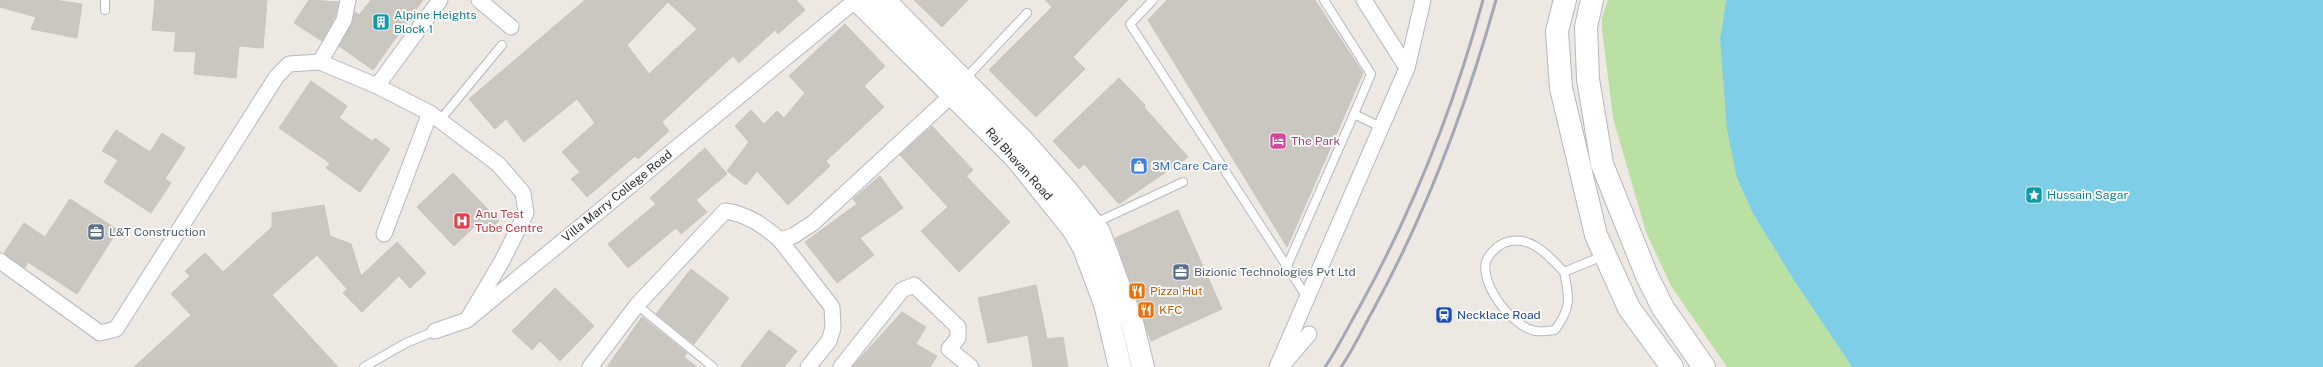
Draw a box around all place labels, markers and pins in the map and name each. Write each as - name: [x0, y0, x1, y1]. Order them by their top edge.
- place label: Alpine Heights Block 1: [394, 8, 477, 36]
- building icon: Alpine Heights Block 1: [371, 12, 391, 32]
- hotel icon: The Park: [1268, 131, 1288, 151]
- place label: The Park: [1291, 134, 1341, 148]
- shop icon: 3M Care Care: [1129, 156, 1149, 176]
- place label: 3M Care Care: [1152, 159, 1229, 173]
- place icon: Hussain Sagar: [2024, 185, 2044, 205]
- place label: Hussain Sagar: [2047, 188, 2128, 202]
- place label: Anu Test Tube Centre: [475, 207, 543, 235]
- hospital icon: Anu Test Tube Centre: [452, 211, 472, 231]
- office icon: L&T Construction: [86, 222, 106, 242]
- place label: L&T Construction: [109, 225, 206, 239]
- office icon: Bizionic Technologies Pvt Ltd: [1171, 262, 1191, 282]
- place label: Bizionic Technologies Pvt Ltd: [1194, 265, 1356, 279]
- restaurant icon: Pizza Hut: [1127, 281, 1147, 301]
- place label: Pizza Hut: [1150, 284, 1203, 298]
- restaurant icon: KFC: [1136, 300, 1156, 320]
- place label: KFC: [1159, 303, 1183, 317]
- station icon: Necklace Road: [1434, 305, 1454, 325]
- place label: Necklace Road: [1457, 308, 1541, 322]

